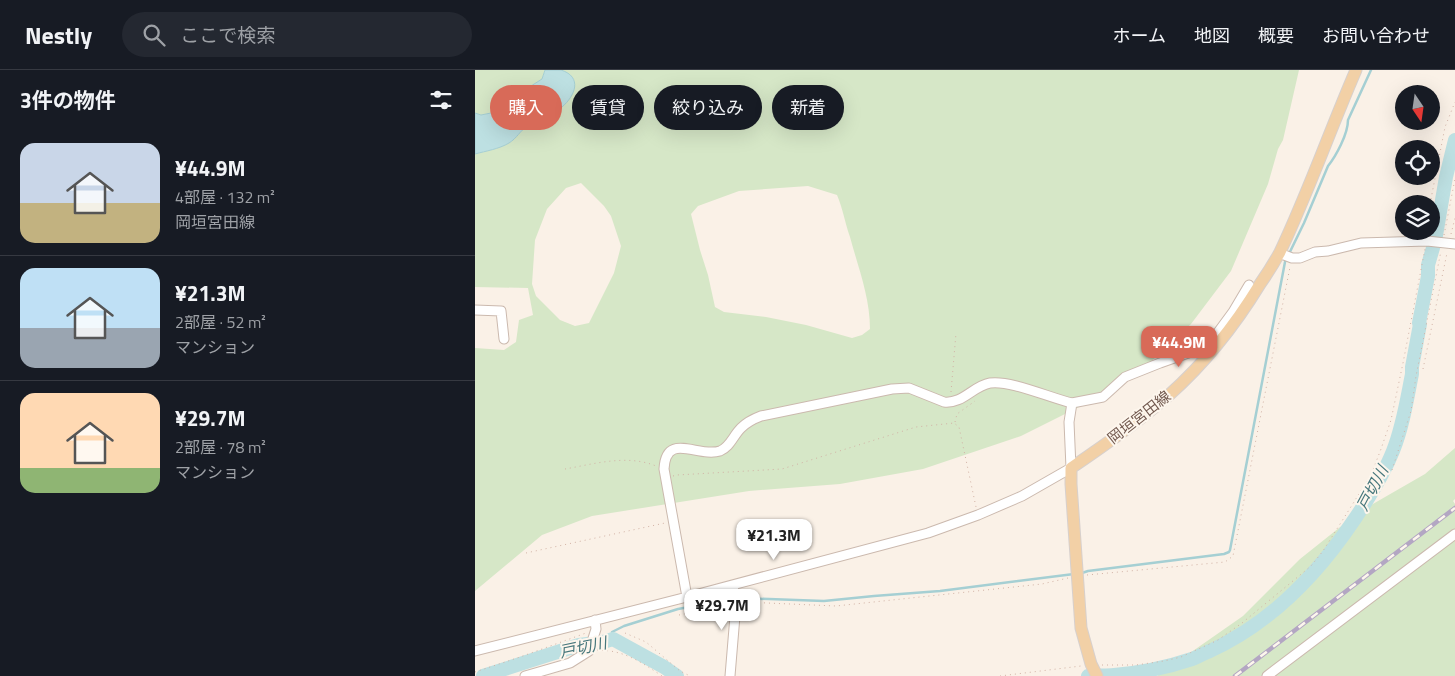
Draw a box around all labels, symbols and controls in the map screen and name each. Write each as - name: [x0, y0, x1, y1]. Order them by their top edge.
- search box: [122, 12, 472, 57]
- text: Nestly: [25, 17, 92, 53]
- text: ここで検索: [180, 20, 275, 49]
- icon: search: [140, 21, 168, 49]
- text: ホーム: [1113, 22, 1166, 49]
- text: 地図: [1194, 22, 1230, 49]
- text: 概要: [1258, 22, 1294, 49]
- text: お問い合わせ: [1322, 22, 1430, 49]
- text: 3件の物件: [20, 84, 116, 116]
- chip: 購入: [490, 85, 562, 130]
- chip: 賃貸: [572, 85, 644, 130]
- chip: 絞り込み: [654, 85, 762, 130]
- chip: 新着: [772, 85, 844, 130]
- north arrow: [1395, 85, 1440, 130]
- map controls: [1395, 85, 1440, 240]
- icon: filters: [427, 86, 455, 114]
- button: locate: [1395, 140, 1440, 185]
- text: ¥44.9M: [175, 152, 245, 184]
- icon: home: [60, 163, 120, 223]
- text: 4部屋 · 132 m²: [175, 185, 275, 209]
- button: layers: [1395, 195, 1440, 240]
- text: 岡垣宮田線: [175, 210, 255, 234]
- text: ¥21.3M: [175, 277, 245, 309]
- icon: home: [60, 288, 120, 348]
- text: 2部屋 · 52 m²: [175, 310, 266, 334]
- pin: ¥44.9M: [1138, 326, 1220, 368]
- text: ¥44.9M: [1152, 330, 1206, 354]
- text: マンション: [175, 335, 255, 359]
- street label: 岡垣宮田線: [1102, 385, 1176, 449]
- text: ¥29.7M: [175, 402, 245, 434]
- icon: home: [60, 413, 120, 473]
- text: 2部屋 · 78 m²: [175, 435, 266, 459]
- water label: 戸切川: [1350, 459, 1395, 515]
- text: マンション: [175, 460, 255, 484]
- pin: ¥21.3M: [733, 518, 815, 561]
- text: ¥21.3M: [747, 523, 801, 547]
- pin: ¥29.7M: [681, 588, 763, 631]
- text: ¥29.7M: [695, 593, 749, 617]
- water label: 戸切川: [557, 630, 611, 664]

